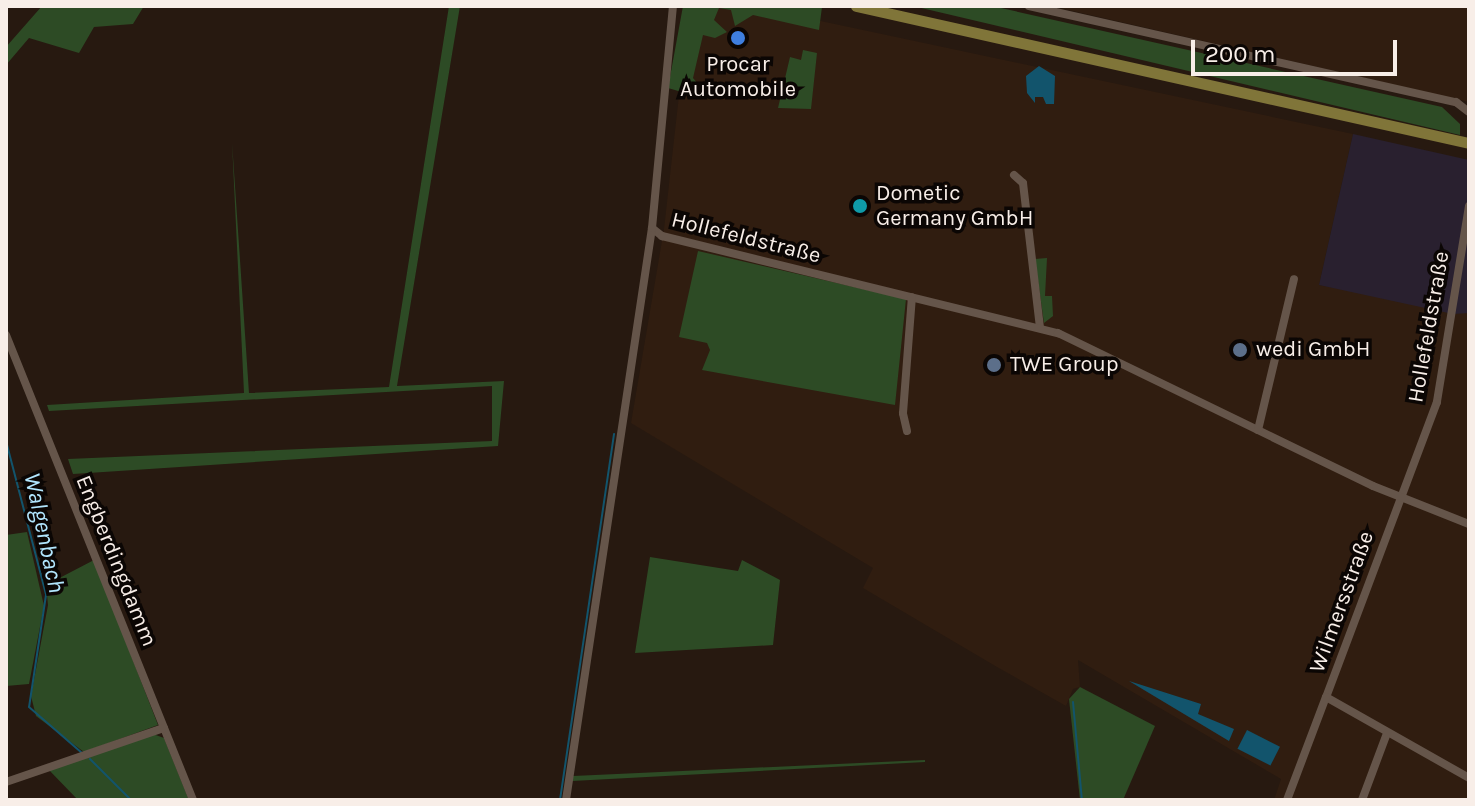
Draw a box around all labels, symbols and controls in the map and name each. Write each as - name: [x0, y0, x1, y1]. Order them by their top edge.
- scale bar: [1195, 24, 1401, 74]
- marker: Procar Automobile: [729, 29, 747, 47]
- text: 200 m: [1205, 40, 1276, 68]
- place label: Procar Automobile: [680, 51, 796, 102]
- place label: Dometic Germany GmbH: [876, 180, 1033, 232]
- marker: Dometic Germany GmbH: [851, 197, 869, 215]
- street label: Hollefeldstraße: [669, 207, 823, 269]
- street label: Hollefeldstraße: [1403, 249, 1455, 405]
- place label: wedi GmbH: [1256, 337, 1371, 363]
- marker: wedi GmbH: [1231, 341, 1249, 359]
- place label: TWE Group: [1010, 352, 1119, 378]
- marker: TWE Group: [985, 356, 1003, 374]
- water label: Walgenbach: [17, 470, 71, 596]
- street label: Engberdingdamm: [70, 472, 162, 650]
- street label: Wilmersstraße: [1304, 528, 1380, 676]

